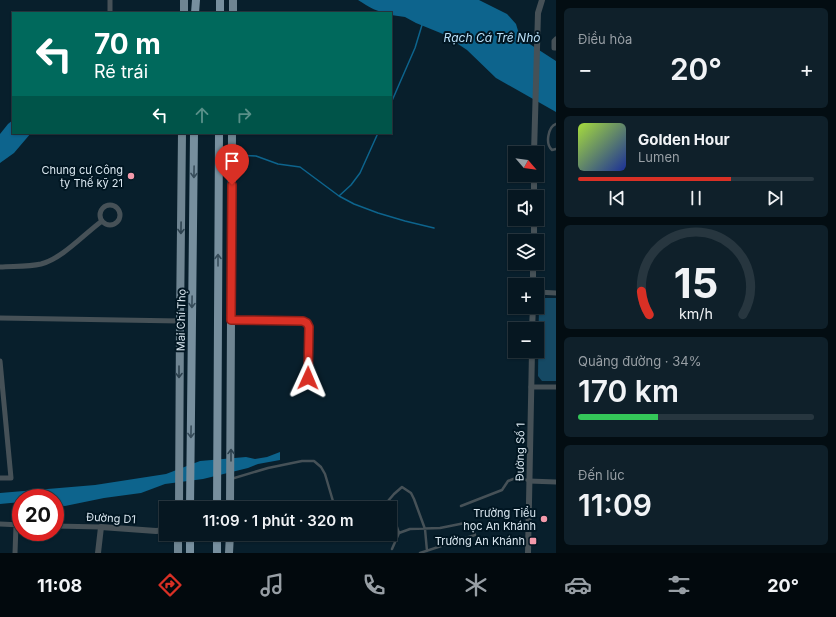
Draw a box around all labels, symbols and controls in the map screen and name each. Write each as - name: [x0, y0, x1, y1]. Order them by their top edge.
- text: 70 m: [94, 27, 161, 61]
- icon: left: [28, 28, 80, 80]
- water label: Rạch Cá Trê Nhỏ: [444, 30, 540, 45]
- text: Điều hòa: [578, 31, 632, 47]
- text: 20°: [670, 51, 722, 87]
- text: −: [578, 56, 593, 82]
- text: +: [799, 56, 814, 82]
- text: Rẽ trái: [94, 61, 148, 82]
- icon: left: [149, 104, 171, 126]
- icon: ahead: [191, 104, 213, 126]
- icon: right: [233, 104, 255, 126]
- text: Golden Hour: [638, 130, 730, 149]
- pin: [215, 144, 249, 185]
- north arrow: [508, 146, 544, 182]
- map controls: [508, 146, 544, 358]
- text: Lumen: [638, 149, 680, 165]
- icon: arrive: [221, 150, 243, 172]
- place label: Chung cư Công ty Thế kỹ 21: [42, 163, 123, 190]
- one-way arrow: [190, 165, 198, 178]
- marker: Chung cư Công ty Thế kỹ 21: [126, 171, 136, 181]
- icon: previous: [606, 187, 628, 209]
- icon: pause: [685, 187, 707, 209]
- icon: next: [764, 187, 786, 209]
- button: sound: [508, 190, 544, 226]
- one-way arrow: [177, 221, 185, 234]
- button: layers: [508, 234, 544, 270]
- one-way arrow: [214, 254, 222, 267]
- text: 15: [674, 257, 718, 307]
- button: +: [508, 278, 544, 314]
- street label: Mai Chí Thọ: [173, 288, 189, 351]
- one-way arrow: [188, 295, 196, 308]
- text: km/h: [679, 304, 713, 321]
- button: −: [508, 322, 544, 358]
- text: Quãng đường · 34%: [578, 353, 701, 369]
- position arrow: [287, 357, 329, 399]
- one-way arrow: [175, 365, 183, 378]
- text: 170 km: [578, 373, 679, 409]
- street label: Đường Số 1: [512, 423, 528, 481]
- one-way arrow: [187, 425, 195, 438]
- one-way arrow: [227, 449, 234, 462]
- text: Đến lúc: [578, 467, 625, 483]
- text: 11:09: [578, 487, 652, 523]
- speed limit sign: 20: [12, 489, 64, 541]
- place label: Trường Tiểu học An Khánh: [463, 506, 536, 533]
- street label: Đường D1: [86, 510, 136, 526]
- text: 11:09 · 1 phút · 320 m: [203, 511, 353, 530]
- marker: Trường Tiểu học An Khánh: [539, 514, 549, 524]
- place label: Trường An Khánh: [435, 534, 525, 548]
- marker: Trường An Khánh: [528, 536, 538, 546]
- icon: directions: [156, 571, 184, 599]
- icon: music: [258, 571, 286, 599]
- icon: phone: [360, 571, 388, 599]
- icon: climate: [462, 571, 490, 599]
- icon: car: [564, 571, 592, 599]
- icon: filters: [665, 571, 693, 599]
- text: 11:08: [37, 575, 82, 596]
- text: 20°: [767, 575, 799, 596]

